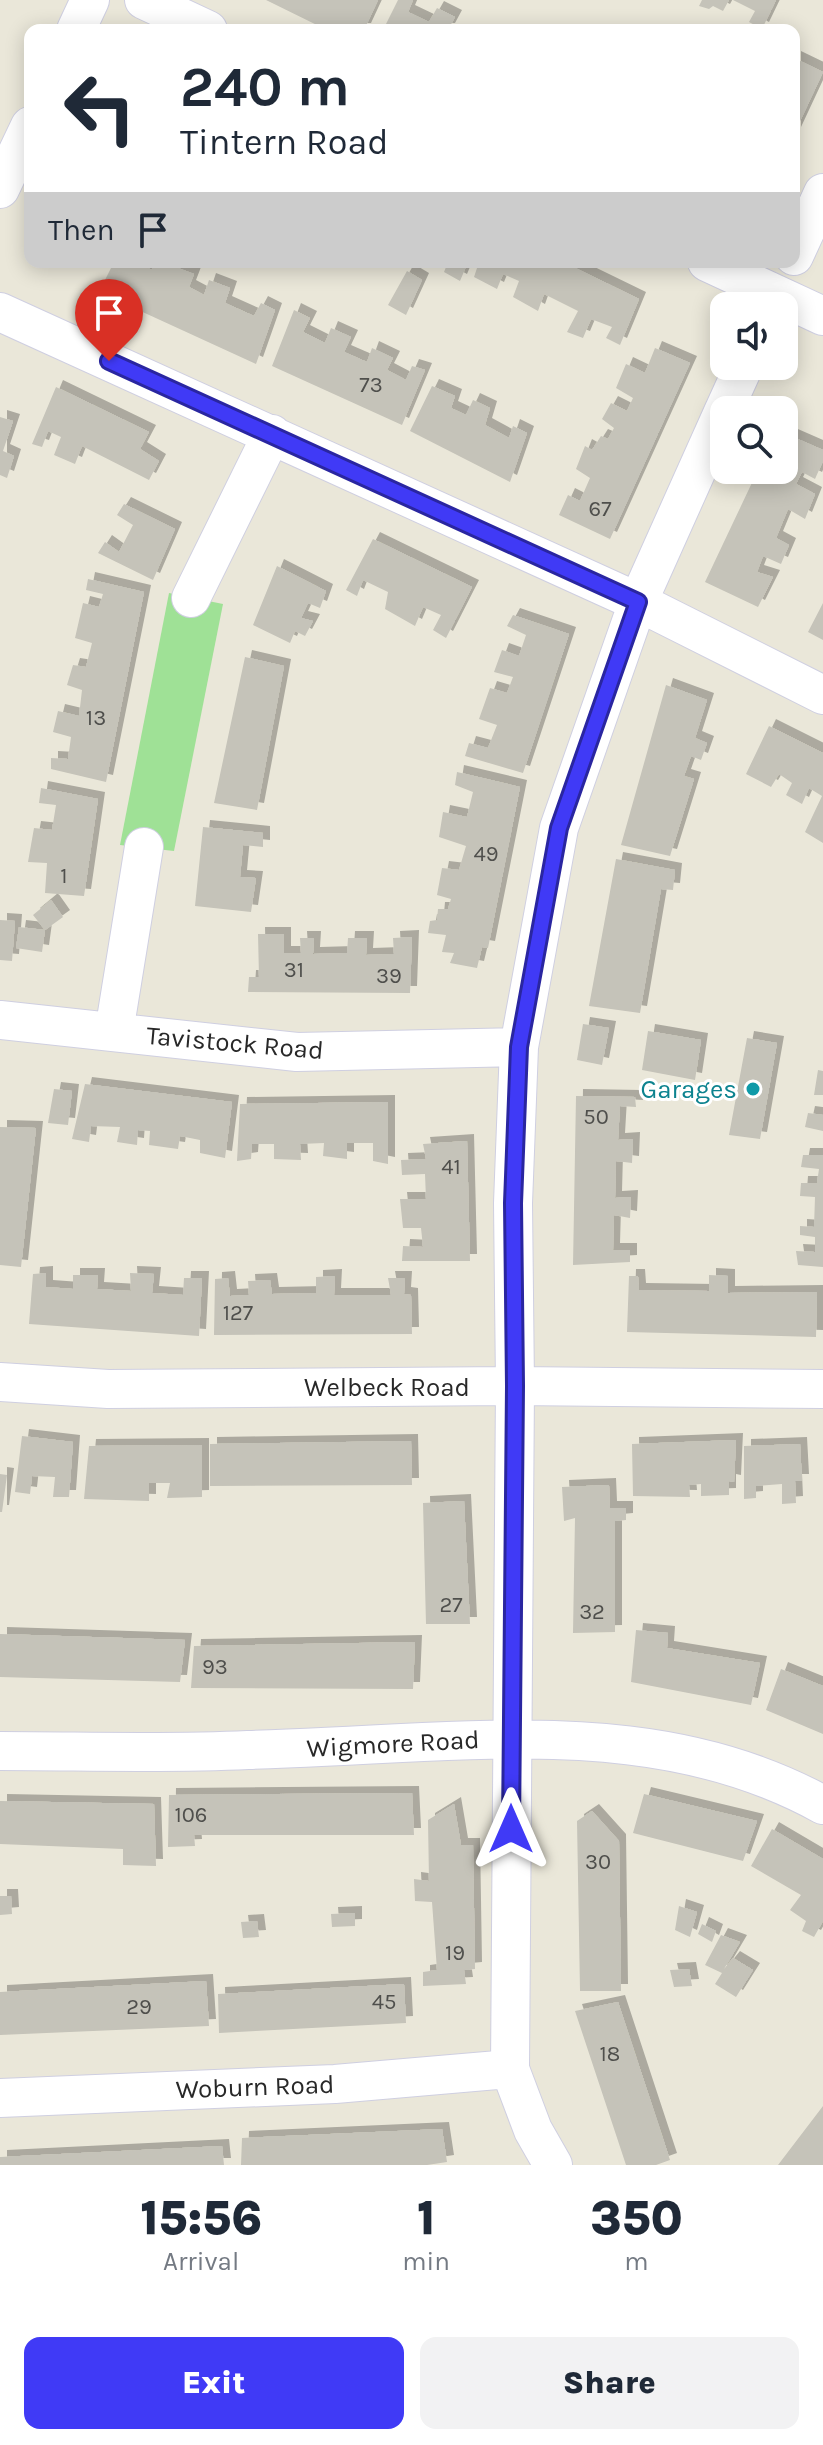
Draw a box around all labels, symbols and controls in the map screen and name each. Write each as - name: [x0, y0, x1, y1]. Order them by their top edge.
- text: 240 m: [180, 54, 350, 119]
- icon: left: [48, 56, 152, 160]
- text: Tintern Road: [180, 121, 389, 163]
- icon: arrive: [131, 208, 175, 252]
- text: Then: [48, 212, 115, 248]
- pin: [75, 279, 143, 361]
- icon: arrive: [87, 291, 131, 335]
- map controls: [710, 292, 798, 484]
- button: sound: [710, 292, 798, 380]
- house number: 73: [359, 372, 383, 398]
- button: search: [710, 396, 798, 484]
- house number: 67: [589, 496, 611, 522]
- house number: 13: [86, 705, 106, 731]
- house number: 49: [473, 841, 499, 867]
- house number: 1: [60, 863, 68, 889]
- house number: 31: [284, 957, 304, 983]
- house number: 39: [376, 963, 402, 989]
- street label: Tavistock Road: [145, 1020, 325, 1066]
- place label: Garages: [641, 1074, 737, 1105]
- marker: Garages: [744, 1080, 762, 1098]
- house number: 50: [583, 1104, 609, 1130]
- house number: 41: [441, 1154, 461, 1180]
- house number: 127: [223, 1300, 253, 1326]
- street label: Welbeck Road: [304, 1372, 470, 1403]
- house number: 27: [439, 1592, 463, 1618]
- house number: 32: [579, 1599, 605, 1625]
- house number: 93: [202, 1654, 228, 1680]
- street label: Wigmore Road: [306, 1724, 480, 1764]
- position arrow: [469, 1787, 553, 1871]
- house number: 106: [175, 1802, 207, 1828]
- house number: 30: [585, 1849, 611, 1875]
- house number: 19: [445, 1940, 465, 1966]
- house number: 45: [372, 1989, 396, 2015]
- house number: 29: [126, 1994, 152, 2020]
- house number: 18: [600, 2041, 620, 2067]
- street label: Woburn Road: [175, 2069, 335, 2105]
- text: 15:56: [140, 2190, 262, 2246]
- text: 1: [417, 2190, 435, 2246]
- text: 350: [590, 2190, 683, 2246]
- text: Arrival: [163, 2246, 239, 2277]
- text: min: [402, 2246, 450, 2277]
- text: m: [624, 2246, 649, 2277]
- button: Exit: [24, 2337, 404, 2429]
- button: Share: [420, 2337, 799, 2429]

